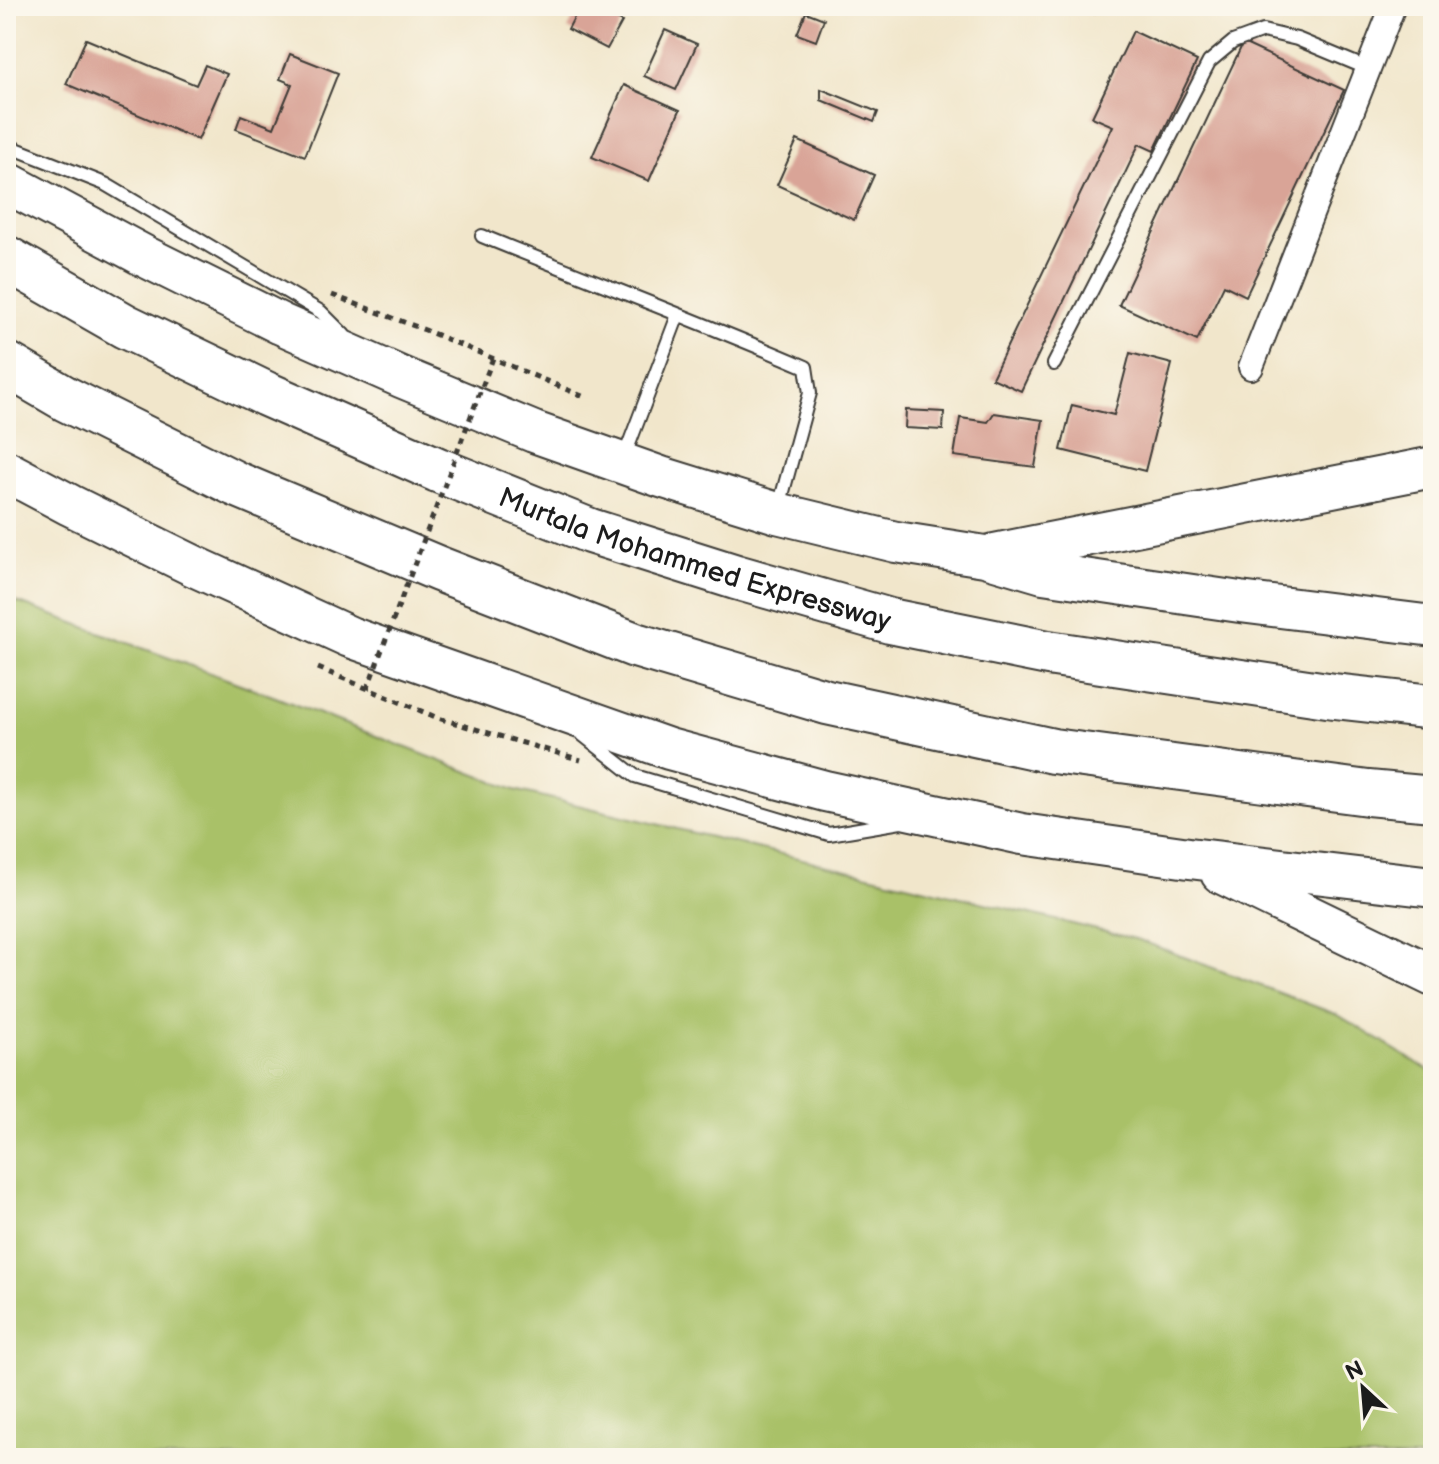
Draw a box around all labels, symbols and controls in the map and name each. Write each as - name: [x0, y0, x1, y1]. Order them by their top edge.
- street label: Murtala Mohammed Expressway: [494, 481, 895, 638]
- north arrow: [1323, 1348, 1403, 1428]
- text: N: [1342, 1356, 1368, 1387]

